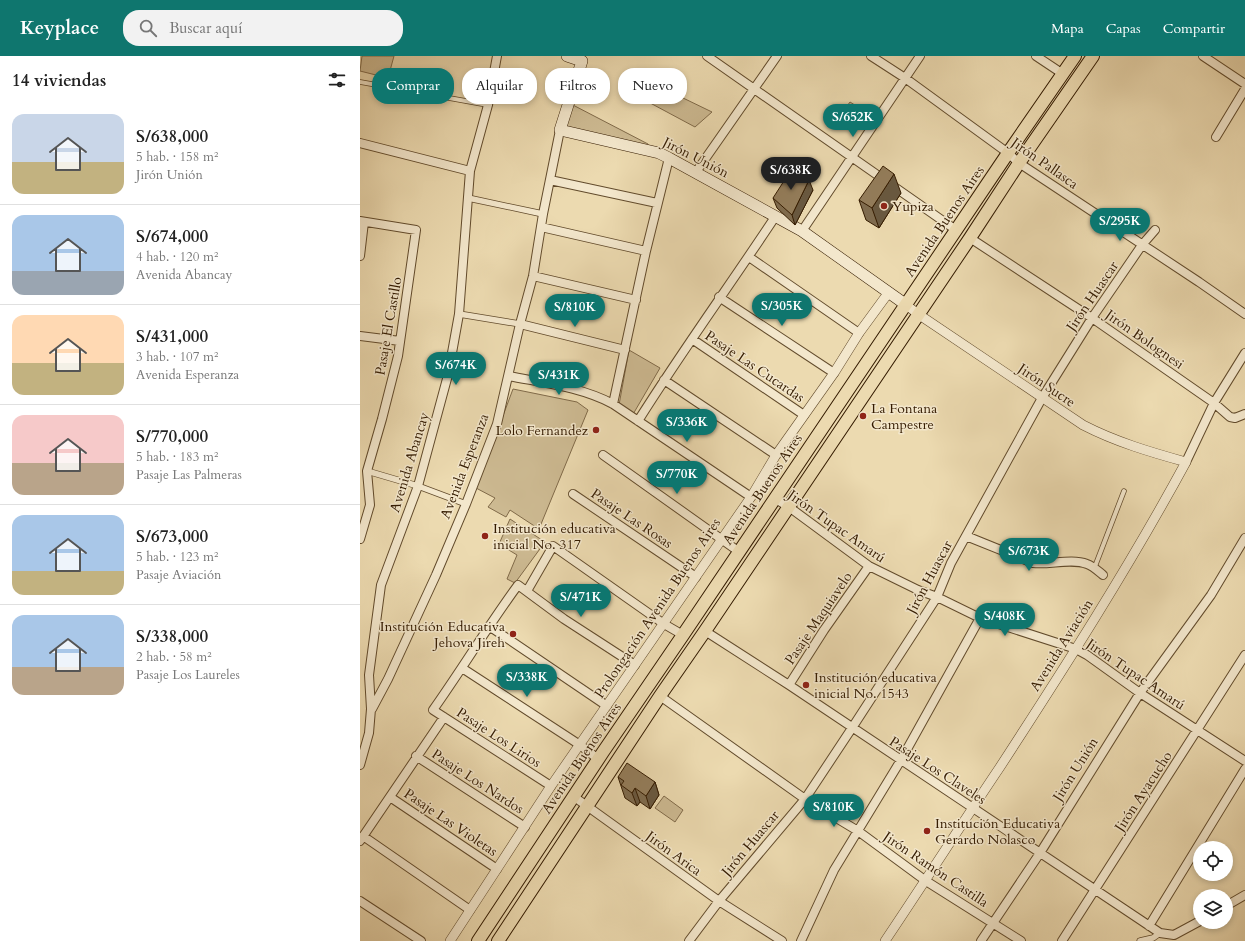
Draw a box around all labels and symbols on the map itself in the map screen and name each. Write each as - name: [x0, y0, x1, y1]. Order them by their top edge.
- pin: S/652K: [820, 104, 886, 138]
- street label: Jirón Unión: [658, 132, 732, 182]
- street label: Jirón Pallasca: [1006, 132, 1082, 193]
- pin: S/638K: [758, 157, 824, 191]
- street label: Avenida Buenos Aires: [900, 162, 989, 281]
- place label: Yupiza: [892, 197, 934, 216]
- marker: Yupiza: [879, 201, 889, 211]
- pin: S/295K: [1087, 208, 1153, 242]
- street label: Jirón Huascar: [1061, 257, 1123, 337]
- street label: Pasaje El Castillo: [370, 275, 407, 377]
- pin: S/305K: [749, 293, 815, 327]
- pin: S/810K: [542, 294, 608, 328]
- street label: Jirón Bolognesi: [1100, 304, 1188, 374]
- street label: Pasaje Las Cucardas: [701, 326, 808, 407]
- pin: S/674K: [423, 352, 489, 386]
- street label: Jirón Sucre: [1013, 358, 1079, 412]
- pin: S/431K: [526, 362, 592, 396]
- place label: La Fontana Campestre: [871, 399, 937, 434]
- street label: Avenida Abancay: [385, 409, 434, 515]
- pin: S/336K: [654, 409, 720, 443]
- street label: Avenida Esperanza: [436, 411, 493, 521]
- marker: La Fontana Campestre: [858, 411, 868, 421]
- place label: Lolo Fernandez: [496, 421, 589, 440]
- marker: Lolo Fernandez: [591, 425, 601, 435]
- street label: Avenida Buenos Aires: [718, 430, 807, 549]
- pin: S/770K: [644, 461, 710, 495]
- street label: Pasaje Las Rosas: [587, 484, 677, 553]
- street label: Jirón Tupac Amarú: [782, 484, 890, 567]
- street label: Prolongación Avenida Buenos Aires: [590, 514, 725, 702]
- place label: Institución educativa inicial No. 317: [493, 519, 616, 554]
- marker: Institución educativa inicial No. 317: [480, 531, 490, 541]
- street label: Jirón Huascar: [901, 536, 957, 619]
- pin: S/673K: [996, 538, 1062, 572]
- street label: Pasaje Maquiavelo: [780, 568, 857, 668]
- pin: S/471K: [548, 584, 614, 618]
- street label: Avenida Aviación: [1025, 595, 1097, 695]
- pin: S/408K: [972, 603, 1038, 637]
- place label: Institución Educativa Jehova Jireh: [380, 617, 505, 652]
- marker: Institución Educativa Jehova Jireh: [508, 629, 518, 639]
- street label: Jirón Tupac Amarú: [1081, 633, 1189, 715]
- pin: S/338K: [494, 664, 560, 698]
- place label: Institución educativa inicial No. 1543: [814, 668, 937, 703]
- marker: Institución educativa inicial No. 1543: [801, 680, 811, 690]
- street label: Avenida Buenos Aires: [537, 699, 626, 818]
- street label: Pasaje Los Lirios: [453, 703, 545, 772]
- street label: Pasaje Los Claveles: [886, 732, 990, 809]
- street label: Jirón Unión: [1047, 734, 1103, 806]
- street label: Pasaje Los Nardos: [428, 744, 528, 819]
- street label: Jirón Ayacucho: [1109, 747, 1177, 837]
- street label: Pasaje Las Violetas: [400, 784, 501, 861]
- pin: S/810K: [801, 794, 867, 828]
- street label: Jirón Huascar: [716, 806, 784, 882]
- place label: Institución Educativa Gerardo Nolasco: [935, 814, 1060, 849]
- street label: Jirón Arica: [640, 826, 705, 880]
- street label: Jirón Ramón Castilla: [878, 826, 992, 912]
- marker: Institución Educativa Gerardo Nolasco: [922, 826, 932, 836]

